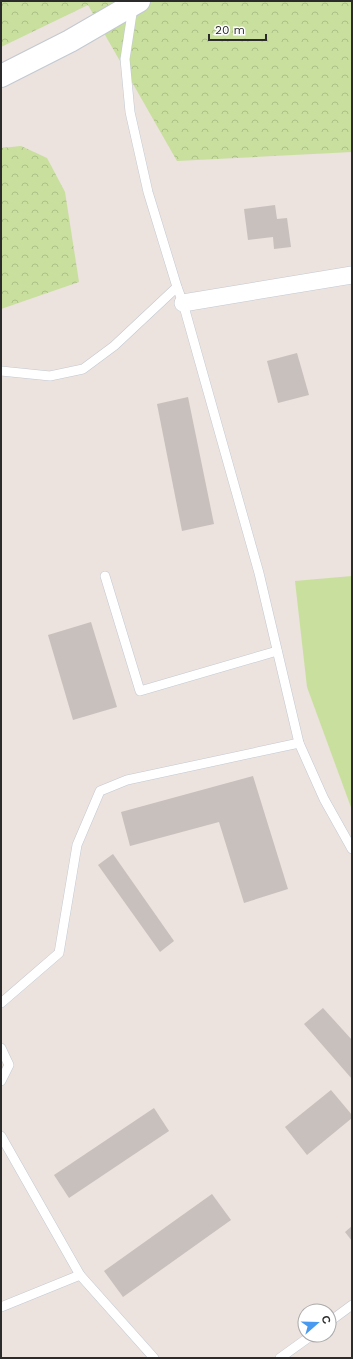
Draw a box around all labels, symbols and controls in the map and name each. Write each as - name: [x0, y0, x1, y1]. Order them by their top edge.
- scale bar: [209, 16, 266, 42]
- text: 20 m: [215, 23, 245, 37]
- north arrow: [297, 1303, 337, 1343]
- text: С: [318, 1314, 333, 1326]

